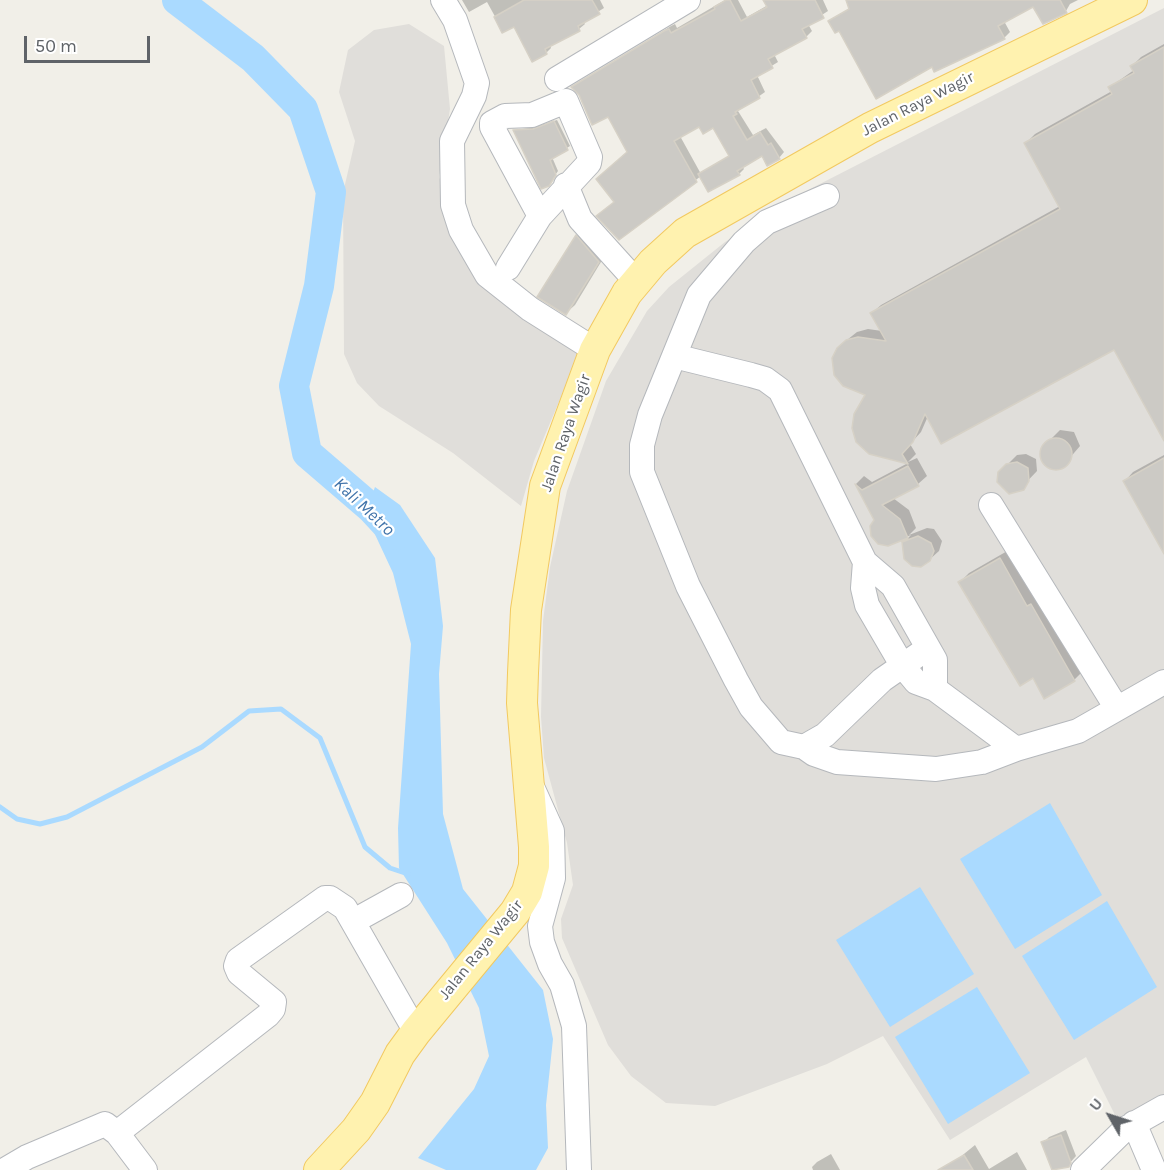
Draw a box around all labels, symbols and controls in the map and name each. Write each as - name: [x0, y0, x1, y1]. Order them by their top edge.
- scale bar: [27, 24, 153, 62]
- text: 50 m: [35, 35, 77, 57]
- street label: Jalan Raya Wagir: [859, 68, 977, 140]
- street label: Jalan Raya Wagir: [537, 372, 595, 494]
- water label: Kali Metro: [329, 473, 399, 541]
- street label: Jalan Raya Wagir: [435, 896, 527, 1004]
- north arrow: [1080, 1086, 1140, 1146]
- text: U: [1085, 1094, 1106, 1115]

